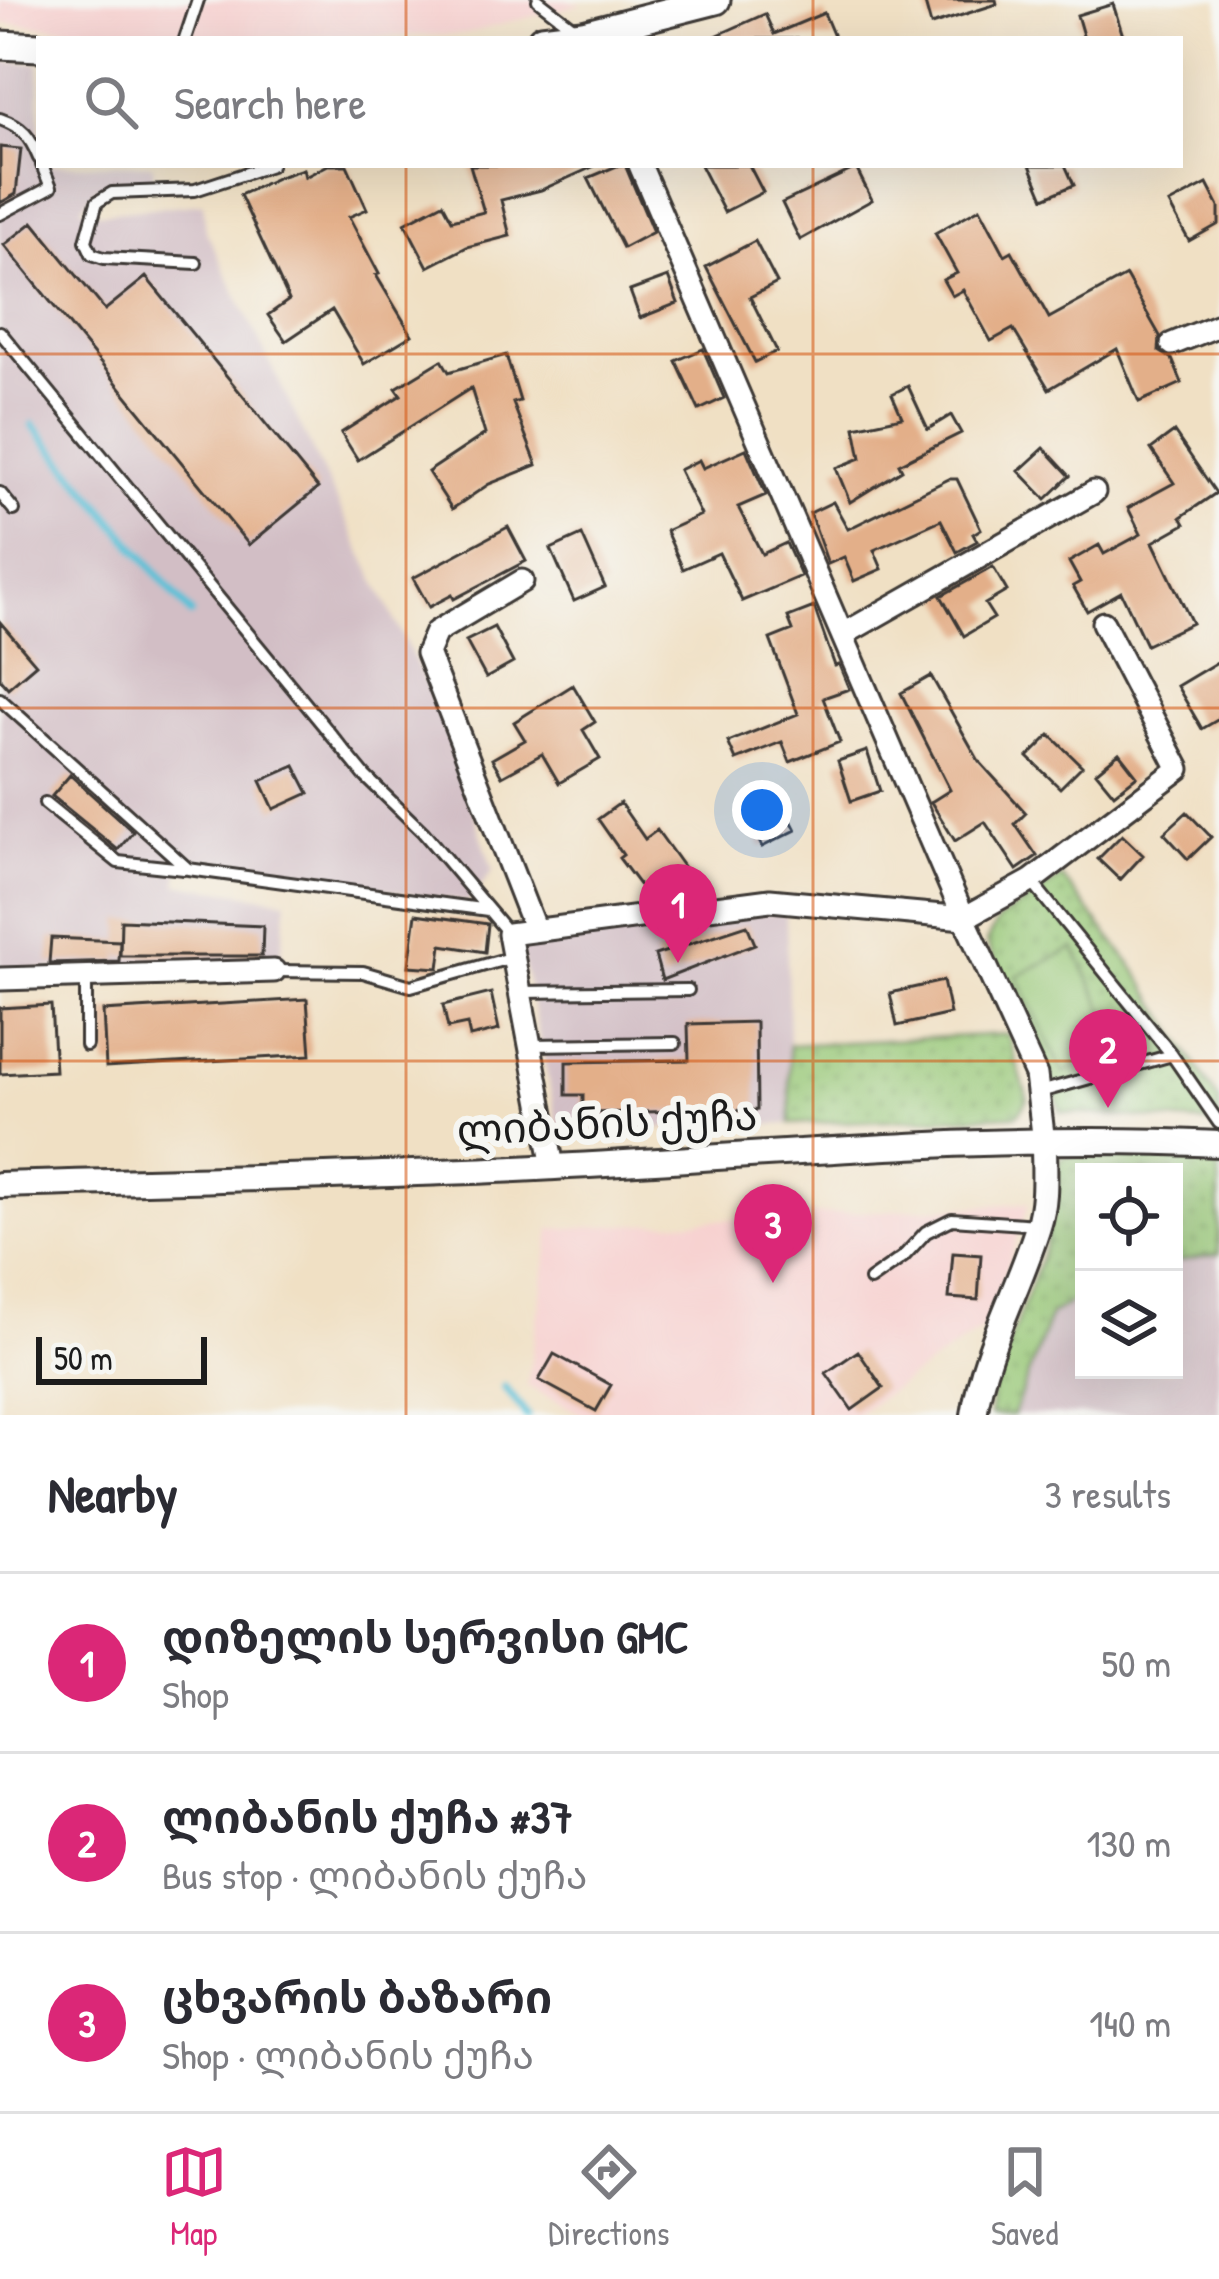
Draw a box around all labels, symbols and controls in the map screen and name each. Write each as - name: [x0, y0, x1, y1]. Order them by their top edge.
- search box: [36, 36, 1183, 168]
- icon: search: [78, 69, 144, 135]
- text: Search here: [174, 72, 366, 133]
- your location: [732, 780, 792, 840]
- pin: 1: [639, 864, 717, 963]
- pin: 2: [1069, 1009, 1147, 1108]
- street label: ლიბანის ქუჩა: [455, 1086, 759, 1158]
- map controls: [1075, 1163, 1183, 1379]
- button: locate: [1075, 1163, 1183, 1271]
- pin: 3: [734, 1184, 812, 1283]
- button: layers: [1075, 1271, 1183, 1379]
- scale bar: [36, 1331, 207, 1384]
- text: 50 m: [54, 1336, 113, 1380]
- text: Nearby: [48, 1459, 178, 1528]
- text: 3 results: [1045, 1467, 1171, 1520]
- text: დიზელის სერვისი GMC: [162, 1606, 689, 1667]
- text: 1: [80, 1636, 94, 1689]
- text: 50 m: [1102, 1636, 1171, 1689]
- text: Shop: [162, 1667, 229, 1720]
- text: ლიბანის ქუჩა #37: [162, 1786, 573, 1847]
- text: 2: [78, 1816, 96, 1869]
- text: 130 m: [1086, 1816, 1171, 1869]
- text: Bus stop · ლიბანის ქუჩა: [162, 1848, 588, 1901]
- text: ცხვარის ბაზარი: [162, 1966, 552, 2027]
- text: 3: [78, 1996, 96, 2049]
- text: 140 m: [1089, 1996, 1171, 2049]
- text: Shop · ლიბანის ქუჩა: [162, 2028, 534, 2081]
- tab: Map: [161, 2139, 227, 2255]
- tab: Directions: [548, 2139, 670, 2255]
- tab: Saved: [991, 2139, 1058, 2255]

